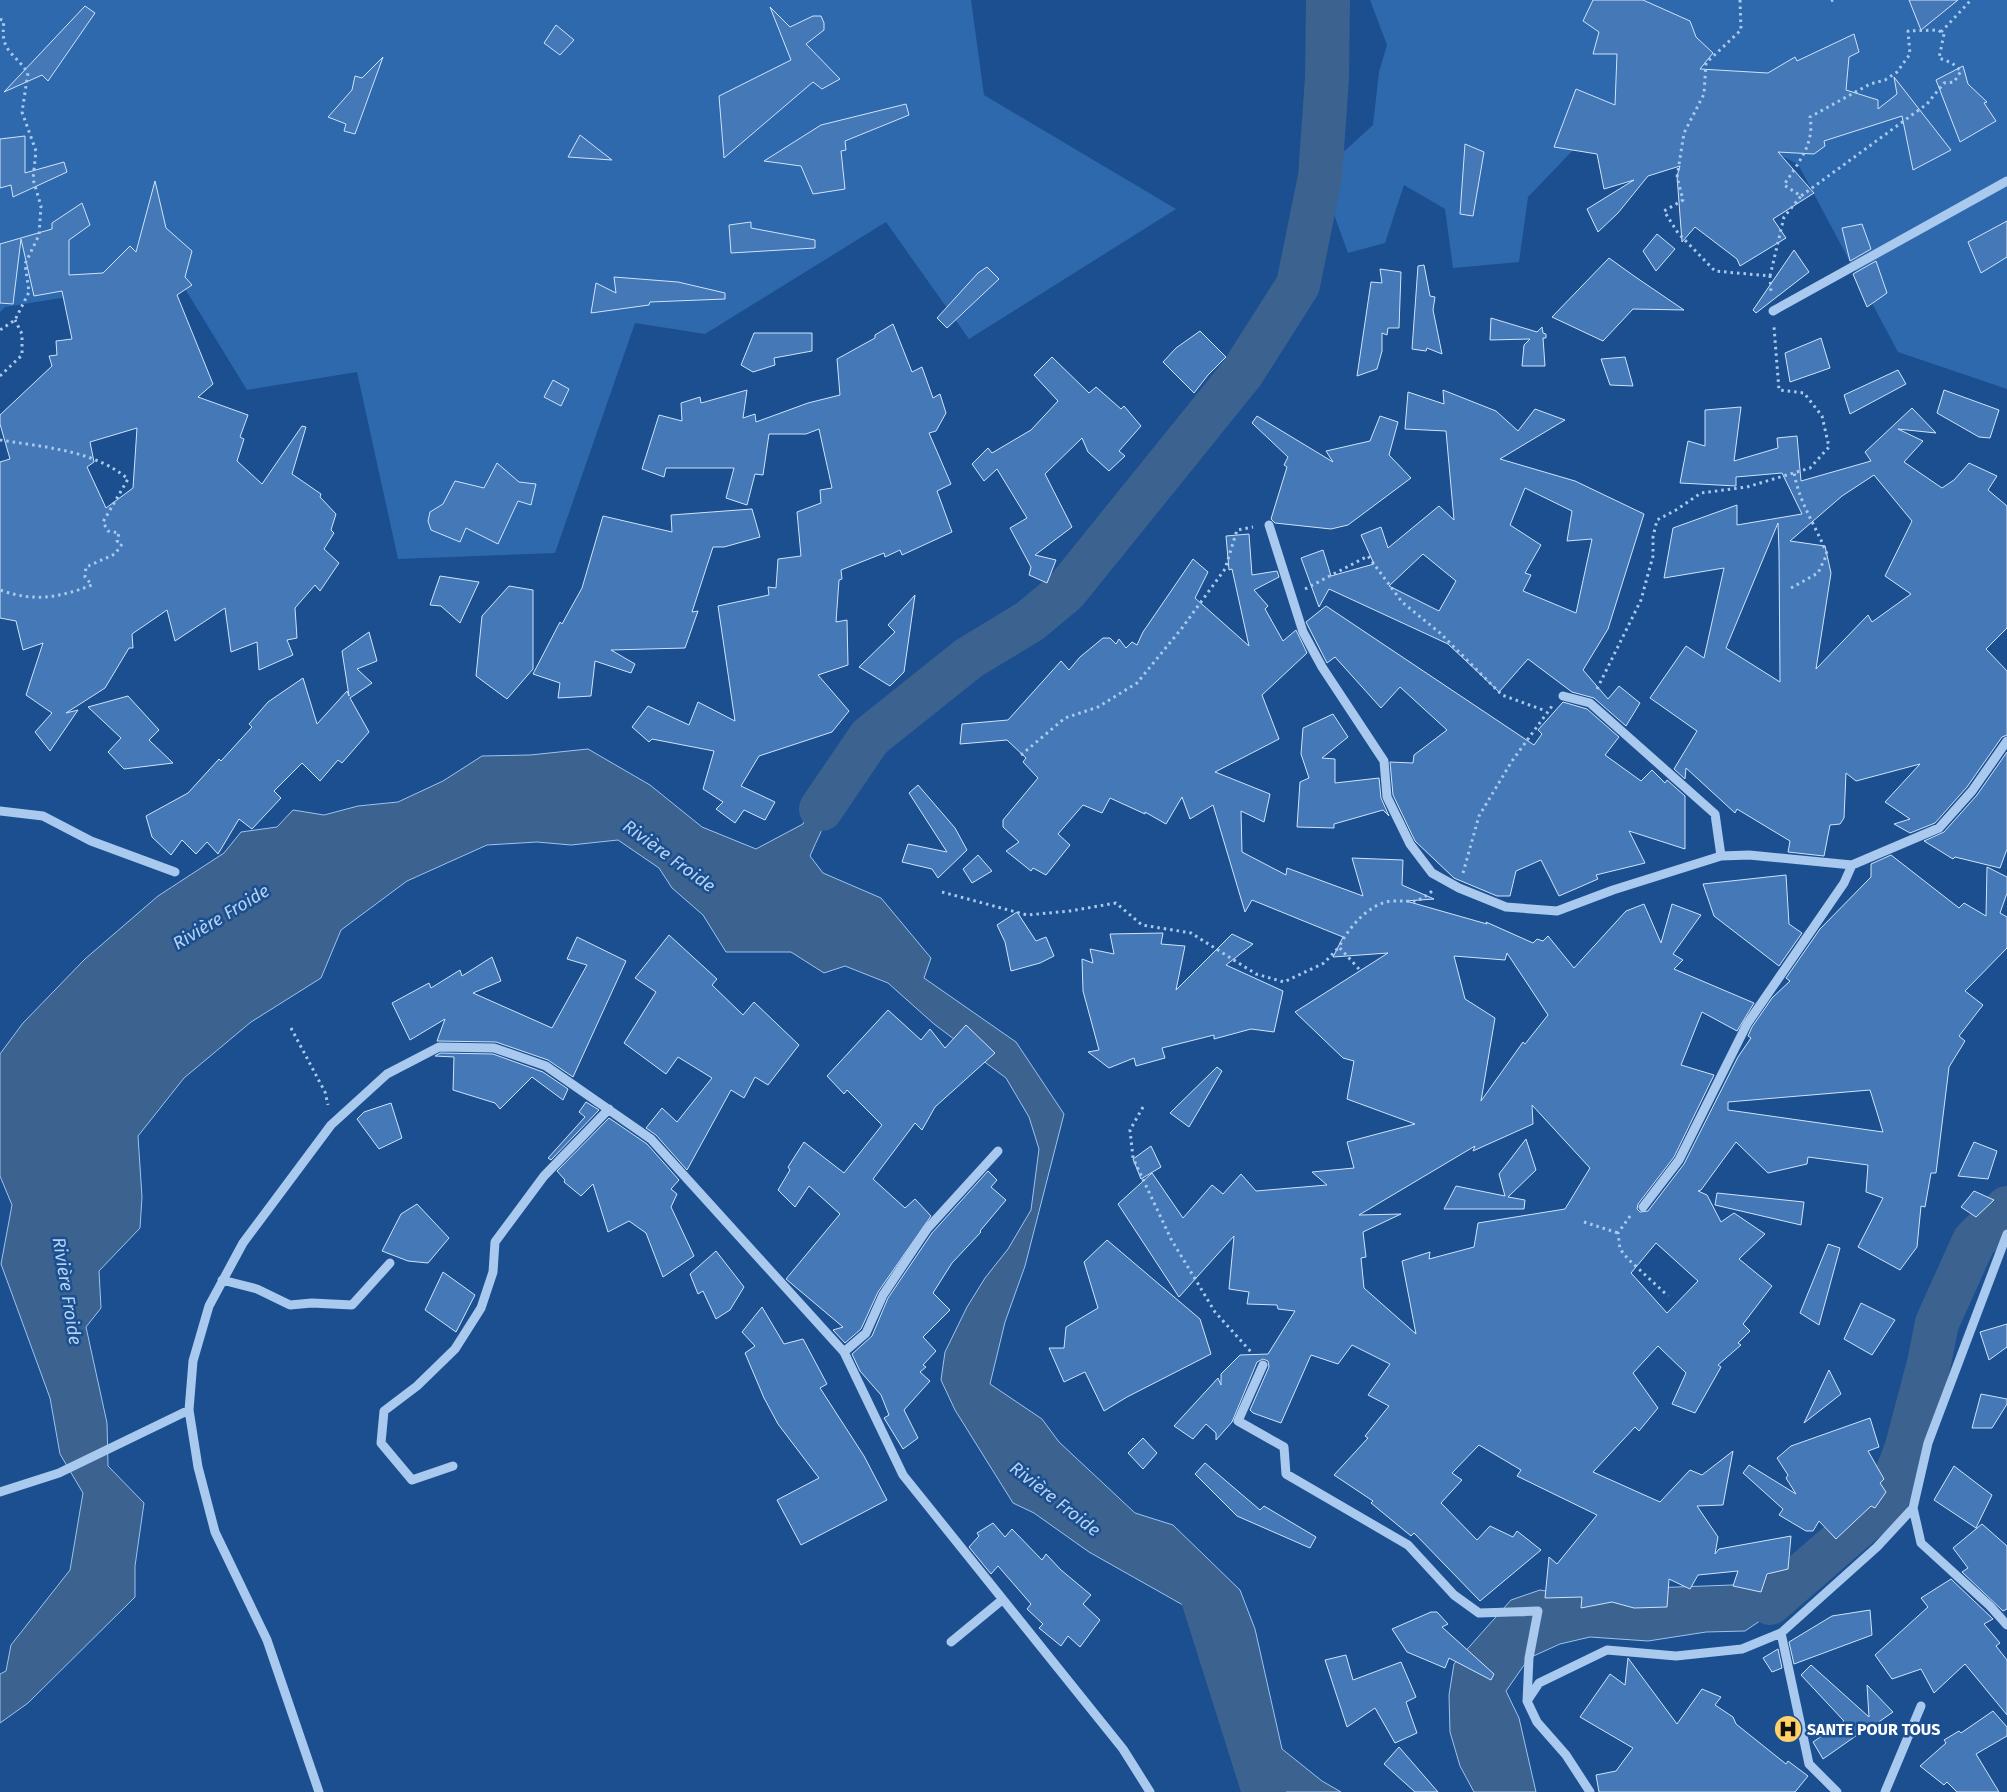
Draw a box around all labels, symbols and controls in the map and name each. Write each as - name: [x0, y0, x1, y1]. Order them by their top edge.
- water label: Rivière Froide: [618, 815, 720, 897]
- water label: Rivière Froide: [169, 880, 273, 954]
- water label: Rivière Froide: [48, 1236, 86, 1346]
- water label: Rivière Froide: [1005, 1457, 1105, 1541]
- hospital icon: SANTE POUR TOUS: [1773, 1714, 1803, 1744]
- place label: SANTE POUR TOUS: [1807, 1720, 1940, 1739]

